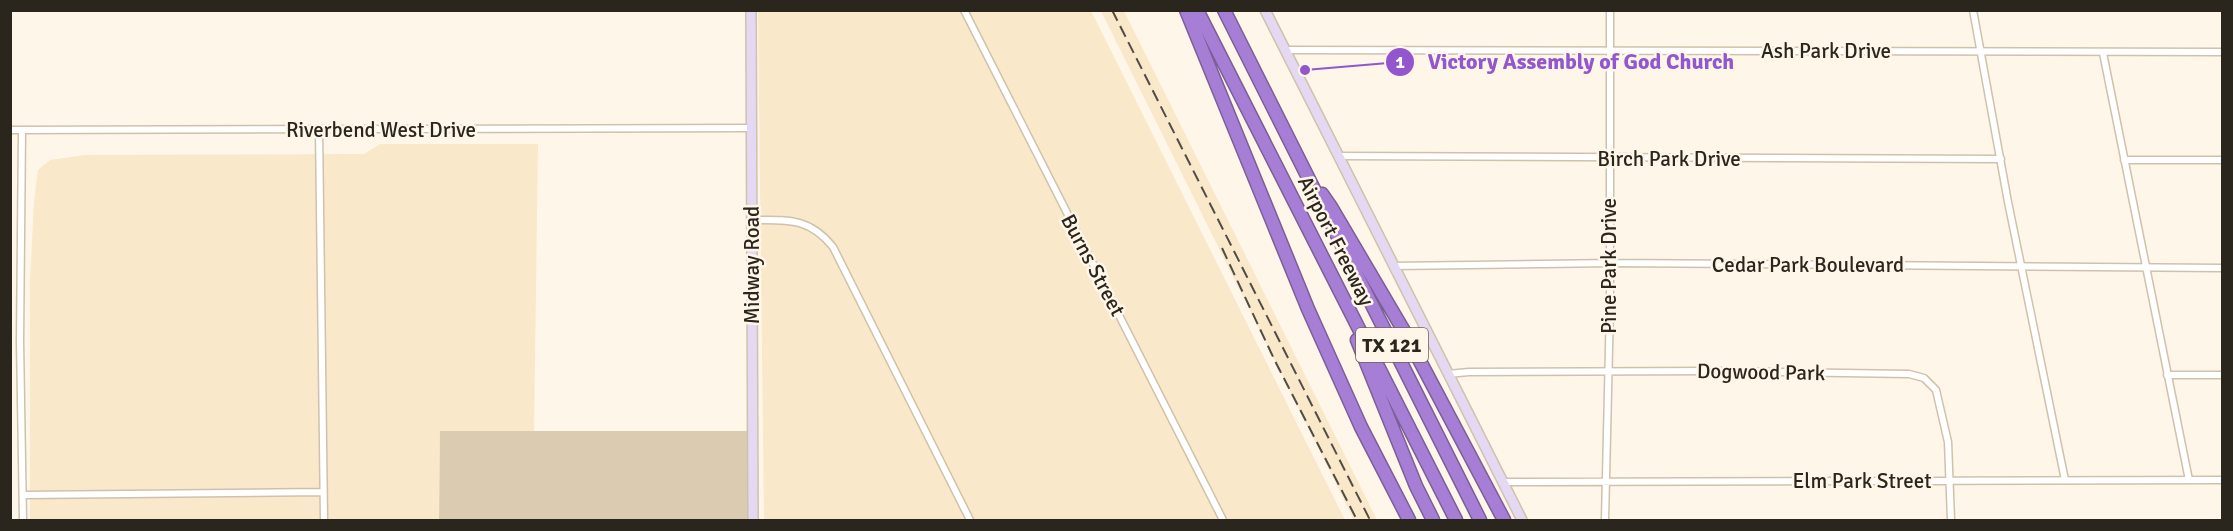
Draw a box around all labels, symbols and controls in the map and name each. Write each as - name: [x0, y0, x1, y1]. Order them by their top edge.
- street label: Ash Park Drive: [1761, 38, 1891, 64]
- callout: Victory Assembly of God Church: [1385, 42, 1746, 82]
- text: Victory Assembly of God Church: [1428, 48, 1734, 75]
- text: 1: [1395, 51, 1405, 73]
- street label: Riverbend West Drive: [286, 117, 476, 143]
- street label: Birch Park Drive: [1597, 146, 1741, 172]
- street label: Airport Freeway: [1292, 172, 1380, 310]
- street label: Pine Park Drive: [1596, 198, 1622, 334]
- street label: Midway Road: [739, 206, 765, 324]
- street label: Burns Street: [1055, 209, 1131, 321]
- street label: Cedar Park Boulevard: [1712, 252, 1904, 278]
- road number: TX 121: [1356, 328, 1428, 362]
- street label: Dogwood Park: [1697, 358, 1826, 386]
- street label: Elm Park Street: [1792, 468, 1932, 494]

